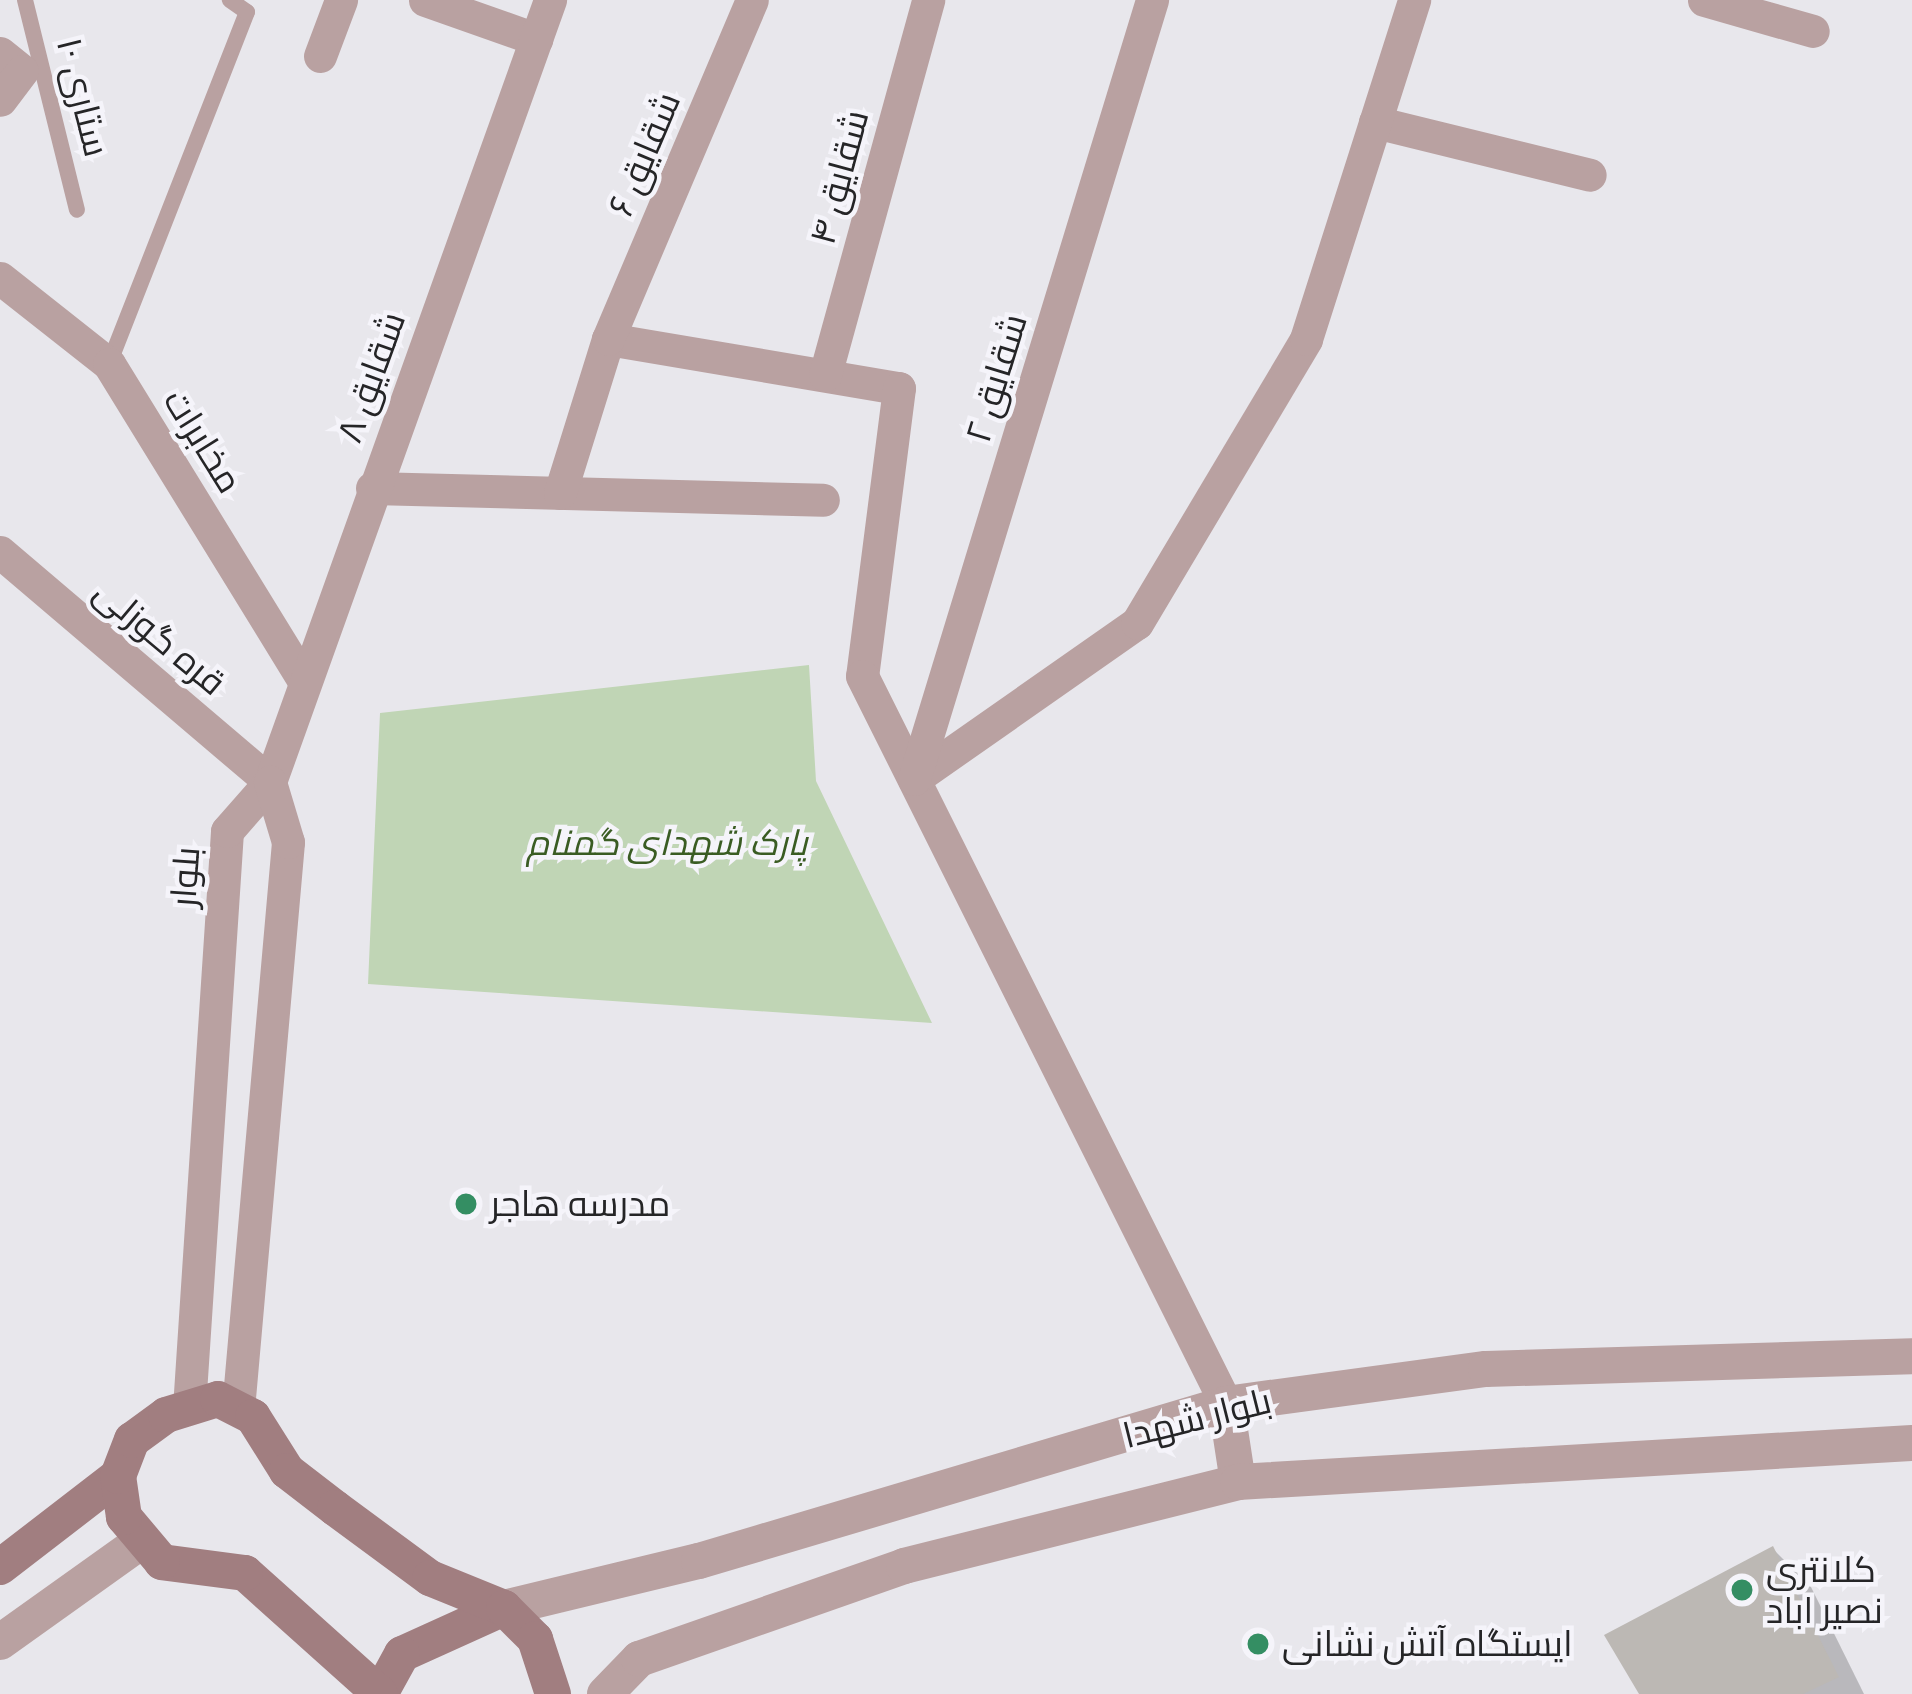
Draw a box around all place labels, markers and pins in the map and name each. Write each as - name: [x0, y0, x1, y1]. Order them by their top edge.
- place label: مدرسه هاجر: [490, 1182, 670, 1226]
- marker: مدرسه هاجر: [453, 1191, 479, 1217]
- place label: کلانتری نصیر اباد: [1766, 1547, 1883, 1632]
- marker: کلانتری نصیر اباد: [1729, 1577, 1755, 1603]
- place label: ایستگاه آتش نشانی: [1282, 1622, 1573, 1666]
- marker: ایستگاه آتش نشانی: [1245, 1631, 1271, 1657]

